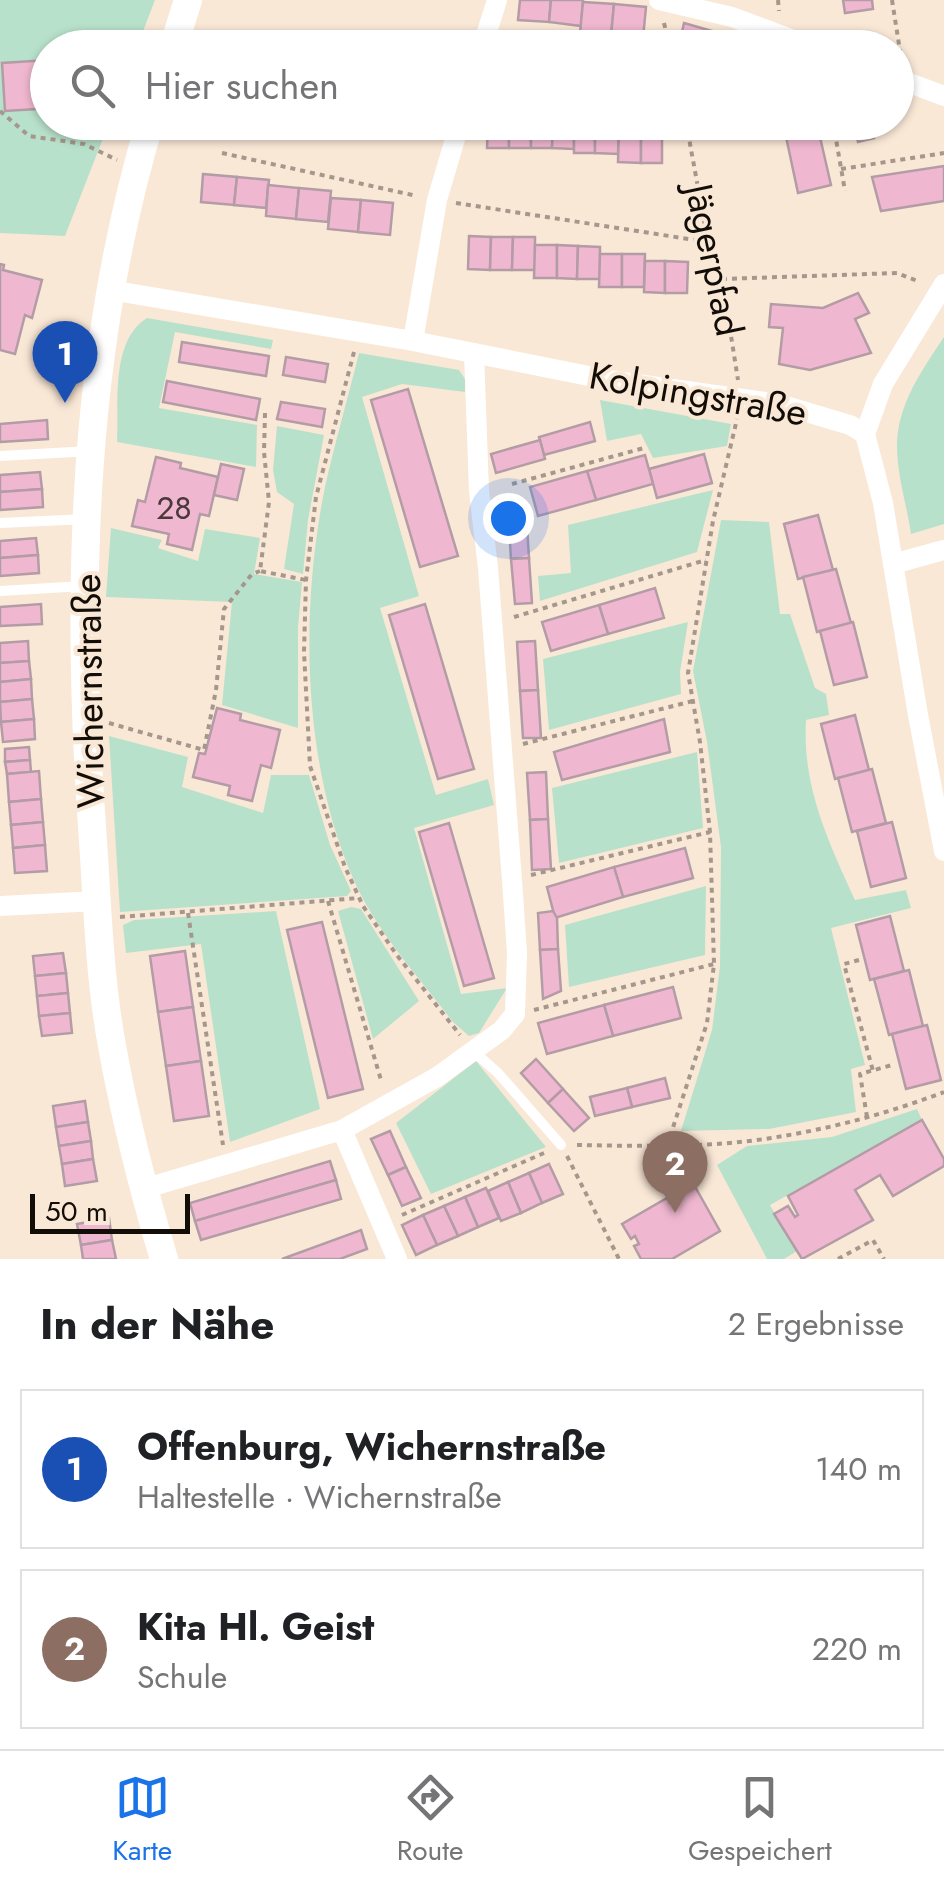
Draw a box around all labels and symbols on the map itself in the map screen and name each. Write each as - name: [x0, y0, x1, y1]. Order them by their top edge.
- street label: Jägerpfad: [671, 174, 757, 341]
- pin: 1: [32, 320, 98, 403]
- street label: Kolpingstraße: [585, 347, 811, 440]
- house number: 28: [156, 485, 192, 531]
- your location: [483, 493, 534, 544]
- street label: Wichernstraße: [59, 573, 118, 809]
- pin: 2: [642, 1130, 708, 1213]
- scale bar: [30, 1189, 190, 1234]

